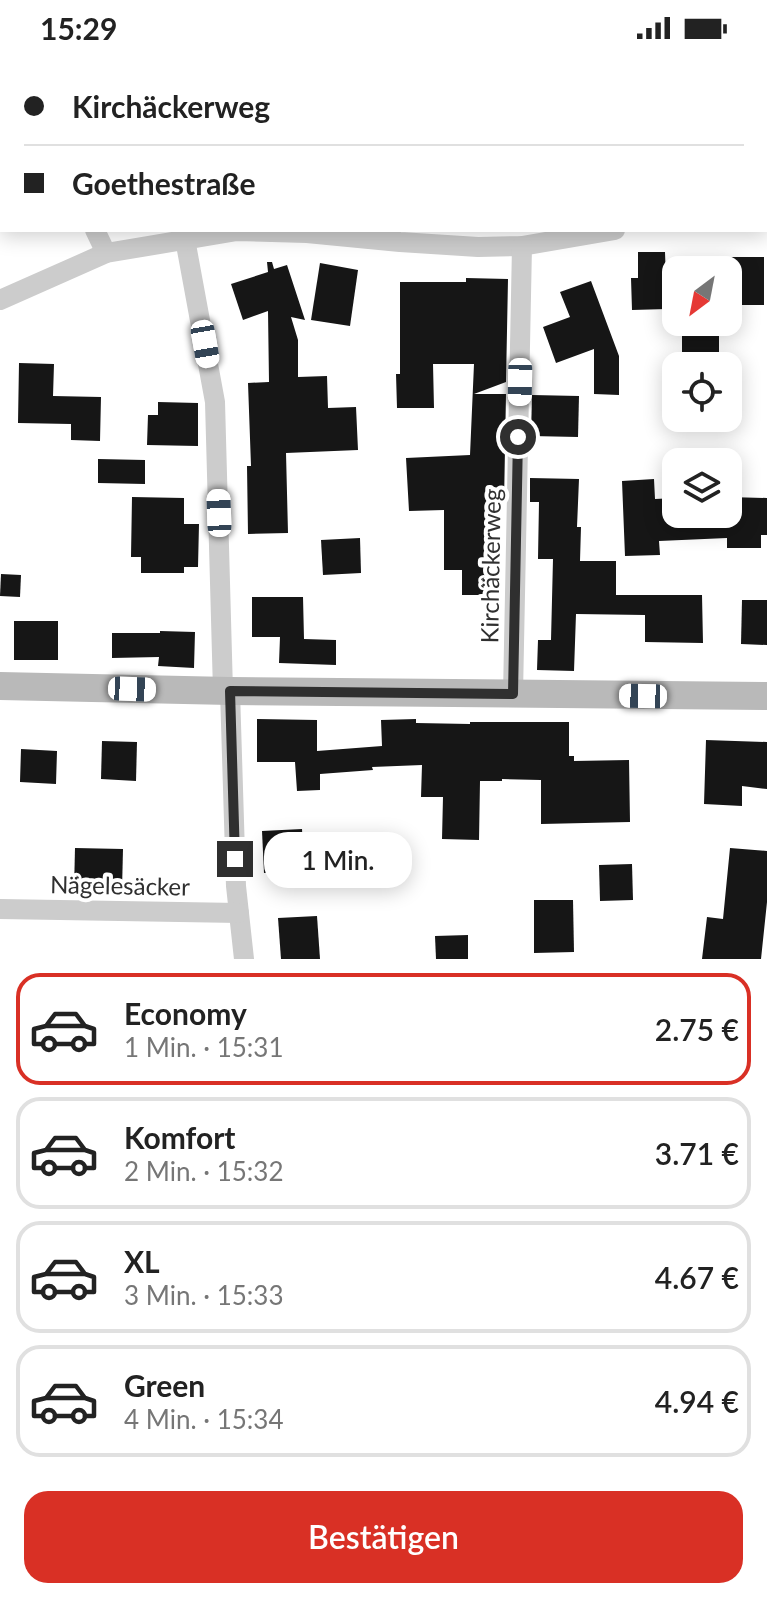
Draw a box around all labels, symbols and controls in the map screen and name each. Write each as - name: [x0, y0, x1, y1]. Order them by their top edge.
- text: 15:29: [40, 10, 117, 46]
- text: Kirchäckerweg: [72, 88, 270, 124]
- text: Goethestraße: [72, 165, 255, 201]
- north arrow: [662, 256, 742, 336]
- map controls: [662, 256, 742, 528]
- car: [189, 318, 221, 370]
- button: locate: [662, 352, 742, 432]
- car: [508, 358, 532, 406]
- route start: [500, 419, 536, 455]
- button: layers: [662, 448, 742, 528]
- street label: Kirchäckerweg: [474, 488, 506, 644]
- car: [206, 489, 232, 537]
- car: [108, 676, 156, 702]
- car: [619, 684, 667, 708]
- callout: 1 Min.: [263, 831, 411, 887]
- route end: [217, 841, 253, 877]
- text: 1 Min.: [302, 844, 374, 876]
- street label: Nägelesäcker: [50, 869, 190, 901]
- icon: car: [28, 993, 100, 1065]
- text: Economy: [124, 995, 247, 1031]
- text: 2.75 €: [655, 1011, 739, 1047]
- text: 1 Min. · 15:31: [124, 1031, 283, 1063]
- icon: car: [28, 1117, 100, 1189]
- text: Komfort: [124, 1119, 235, 1155]
- text: 3.71 €: [655, 1135, 739, 1171]
- text: 2 Min. · 15:32: [124, 1155, 283, 1187]
- icon: car: [28, 1241, 100, 1313]
- text: XL: [124, 1243, 160, 1279]
- text: 4.67 €: [655, 1259, 739, 1295]
- text: 3 Min. · 15:33: [124, 1279, 283, 1311]
- icon: car: [28, 1365, 100, 1437]
- text: Green: [124, 1367, 205, 1403]
- text: 4.94 €: [655, 1383, 739, 1419]
- text: 4 Min. · 15:34: [124, 1403, 283, 1435]
- button: Bestätigen: [24, 1491, 743, 1583]

